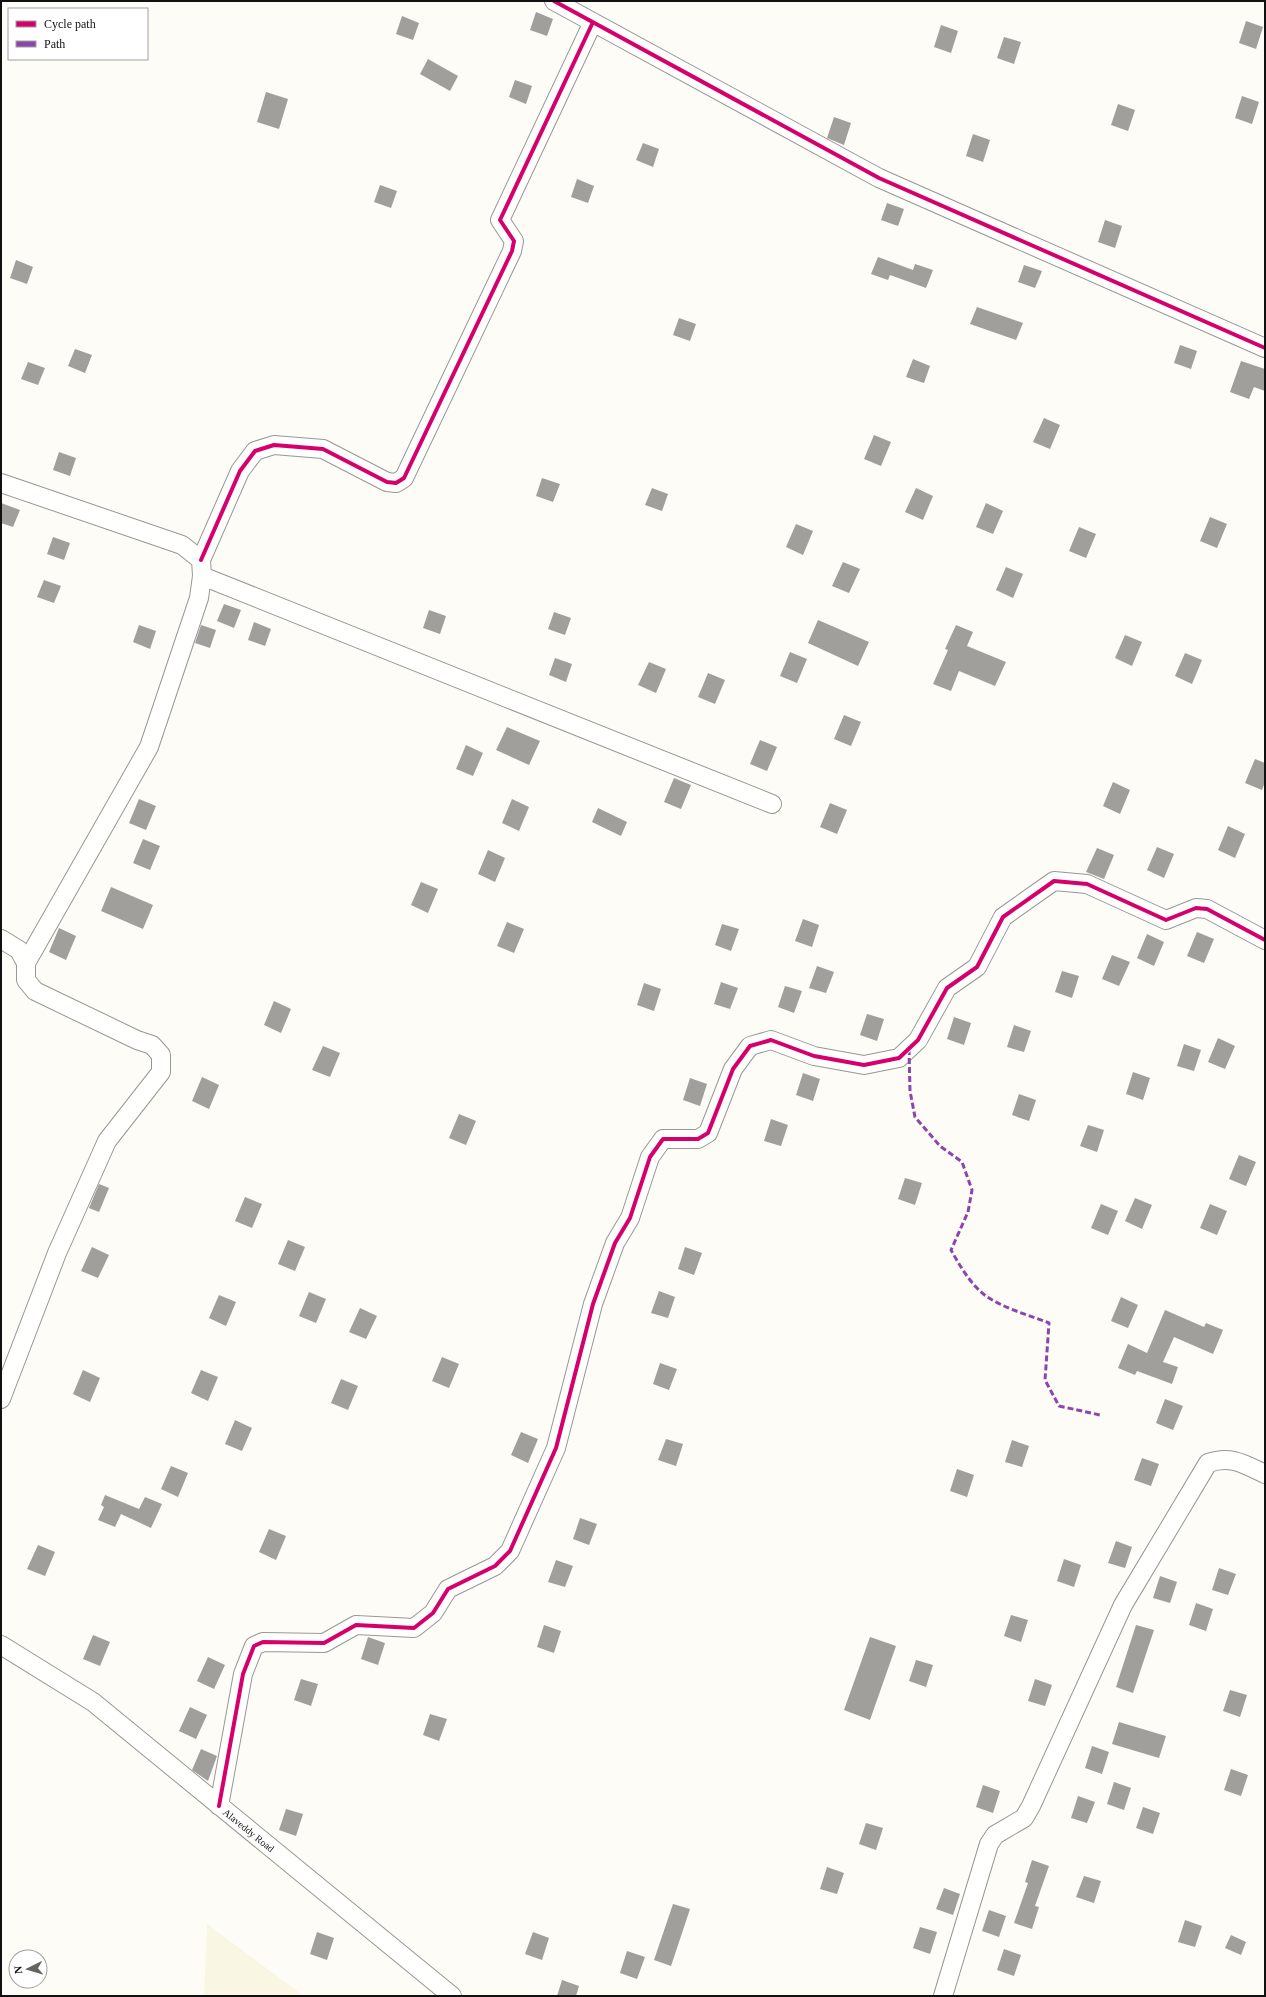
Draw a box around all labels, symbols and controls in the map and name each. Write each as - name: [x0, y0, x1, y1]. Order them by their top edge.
- legend: [8, 8, 148, 60]
- text: Cycle path: [44, 17, 96, 31]
- text: Path: [44, 37, 65, 51]
- street label: Alaveddy Road: [221, 1806, 276, 1854]
- north arrow: [8, 1949, 48, 1989]
- text: N: [12, 1965, 24, 1974]

